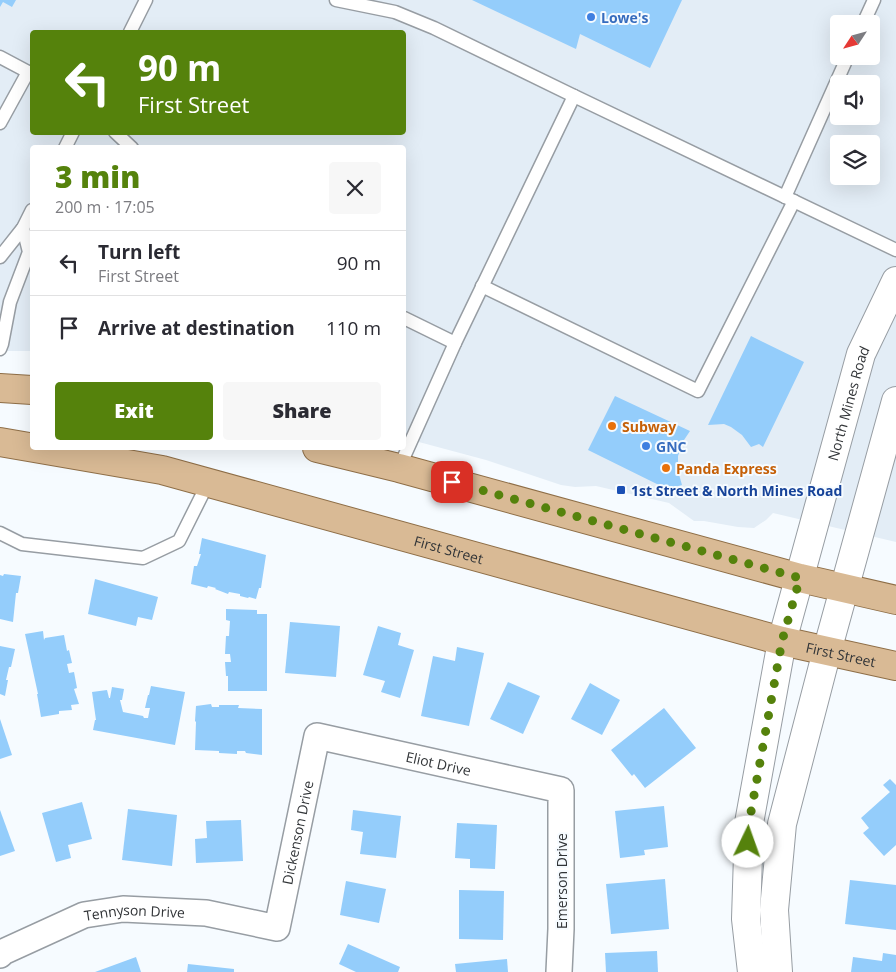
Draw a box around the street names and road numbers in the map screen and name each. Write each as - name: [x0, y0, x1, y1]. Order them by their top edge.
- street label: North Mines Road: [823, 343, 873, 463]
- street label: First Street: [412, 531, 486, 568]
- street label: First Street: [804, 637, 878, 671]
- street label: Eliot Drive: [404, 746, 473, 779]
- street label: Dickenson Drive: [277, 779, 317, 886]
- street label: Emerson Drive: [552, 833, 571, 929]
- street label: Tennyson Drive: [83, 899, 185, 924]

